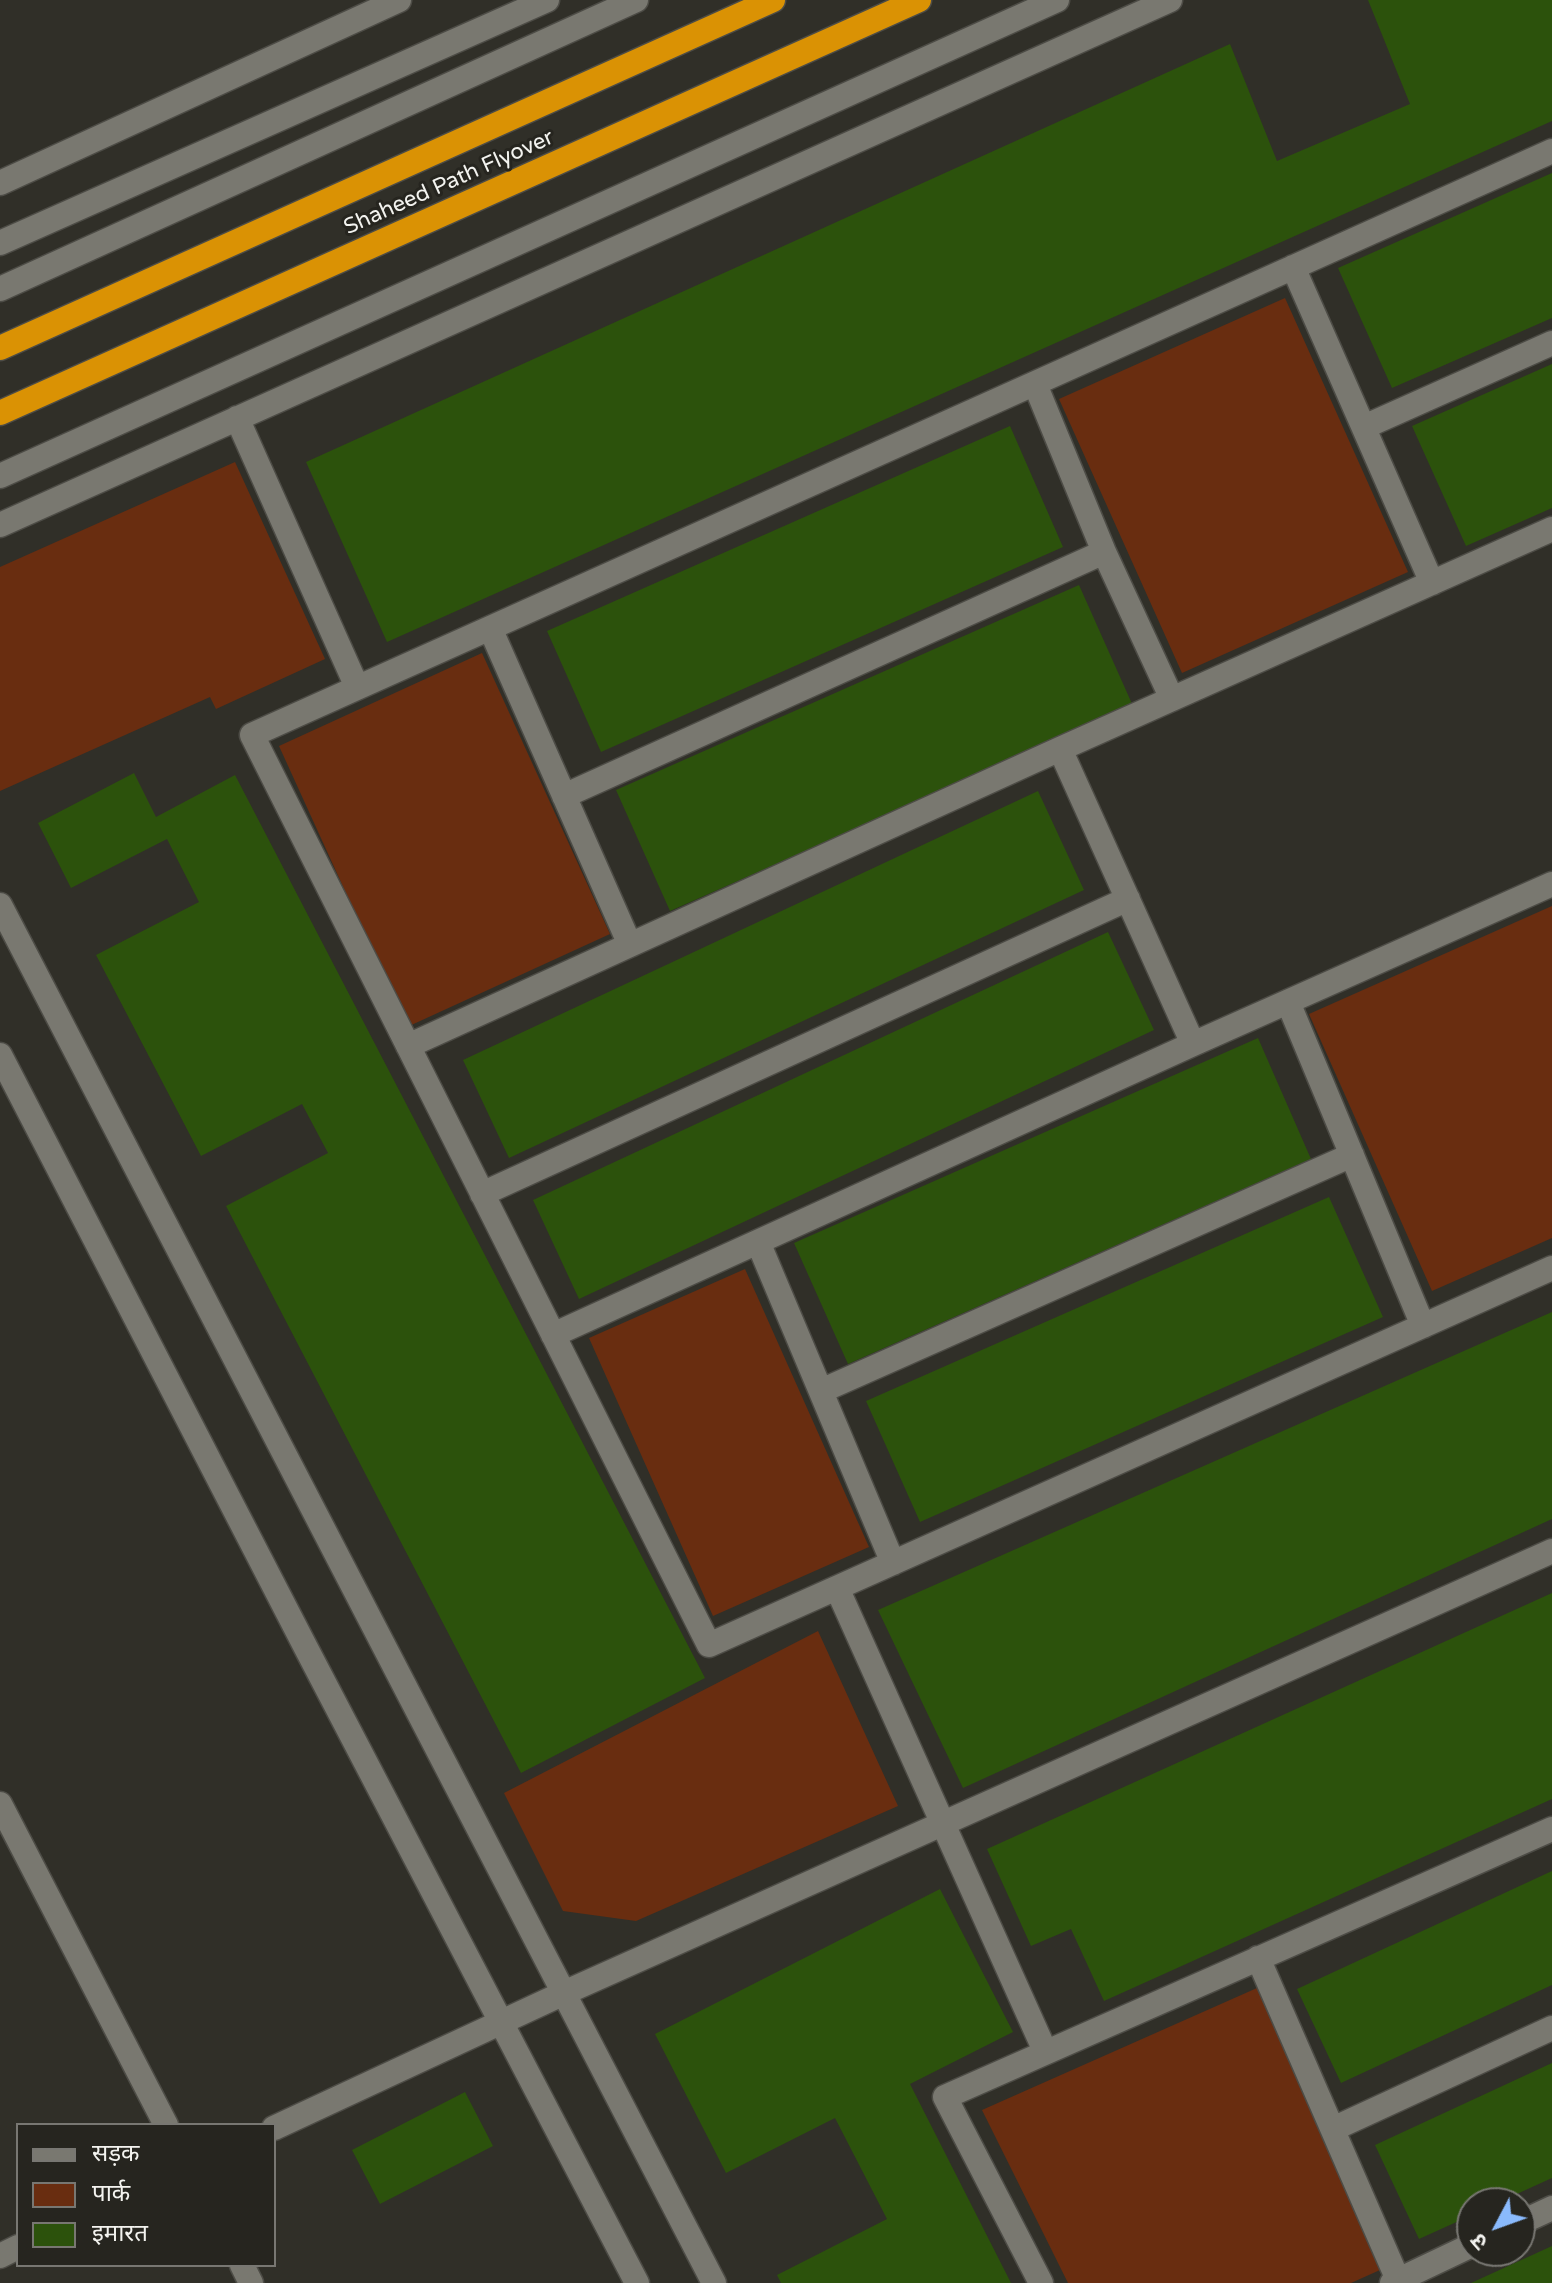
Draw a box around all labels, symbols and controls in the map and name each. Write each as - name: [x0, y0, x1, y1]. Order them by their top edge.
- street label: Shaheed Path Flyover: [340, 125, 558, 241]
- legend: [16, 2123, 276, 2267]
- text: सड़क: [92, 2139, 140, 2168]
- text: पार्क: [92, 2179, 130, 2208]
- north arrow: [1456, 2187, 1536, 2267]
- text: इमारत: [92, 2219, 148, 2248]
- text: उ: [1465, 2228, 1493, 2255]

